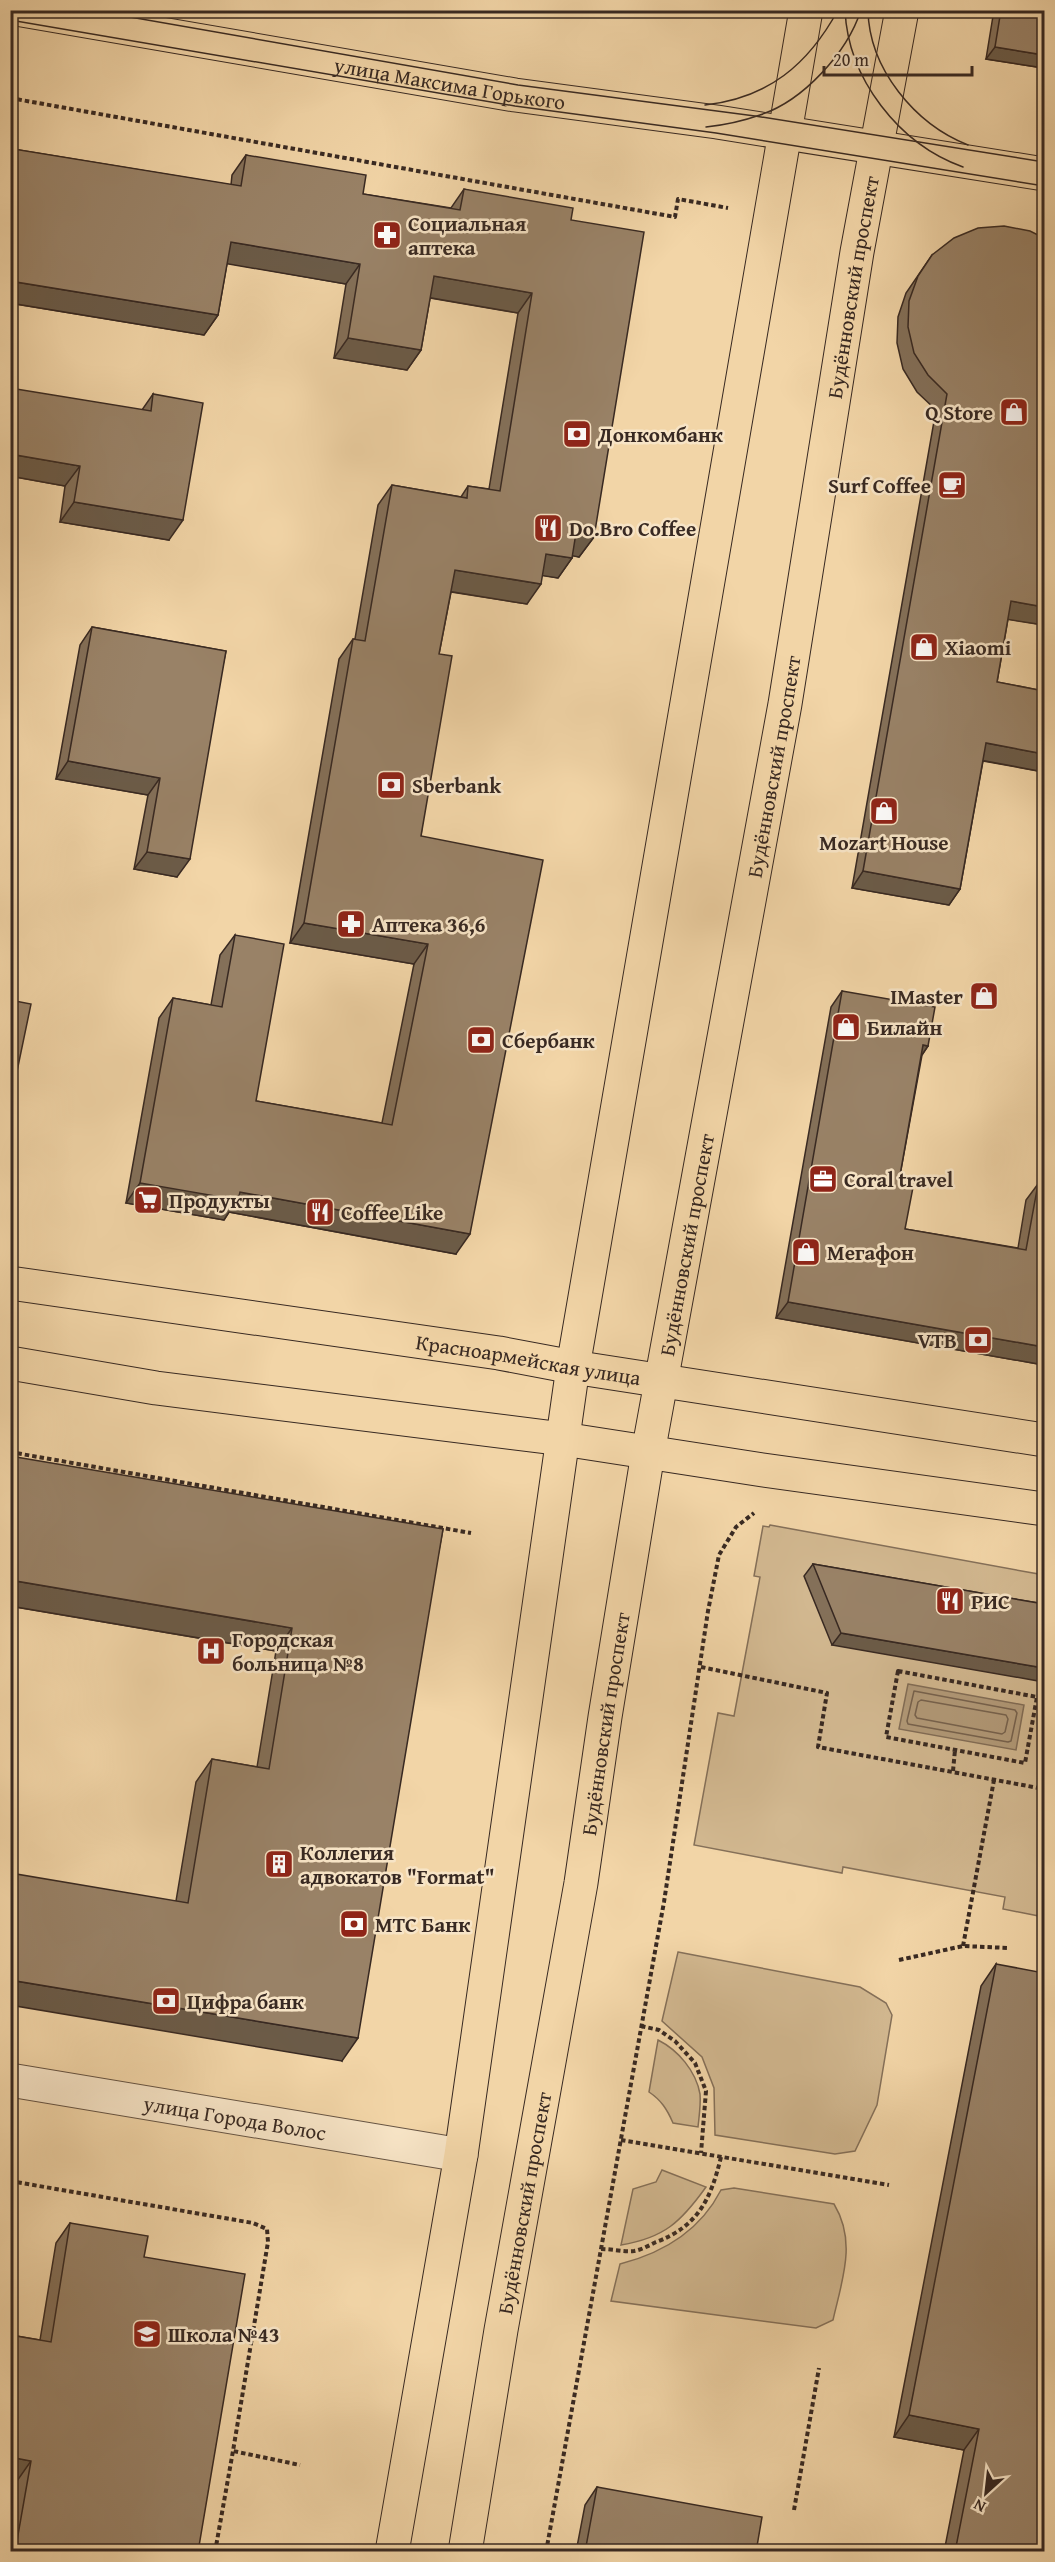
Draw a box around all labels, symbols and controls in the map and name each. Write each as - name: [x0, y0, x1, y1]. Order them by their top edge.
- scale bar: [824, 39, 972, 77]
- text: 20 m: [833, 46, 869, 73]
- street label: улица Максима Горького: [331, 48, 567, 117]
- street label: Будённовский проспект: [818, 173, 886, 401]
- place label: Социальная аптека: [408, 208, 526, 263]
- pharmacy icon: Социальная аптека: [371, 219, 403, 251]
- shop icon: Q Store: [998, 396, 1030, 428]
- place label: Q Store: [925, 397, 993, 428]
- bank icon: Донкомбанк: [561, 418, 593, 450]
- place label: Донкомбанк: [597, 419, 724, 450]
- cafe icon: Surf Coffee: [936, 469, 968, 501]
- place label: Surf Coffee: [828, 470, 931, 501]
- restaurant icon: Do.Bro Coffee: [532, 512, 564, 544]
- place label: Do.Bro Coffee: [569, 513, 696, 544]
- shop icon: Xiaomi: [908, 631, 940, 663]
- place label: Xiaomi: [945, 632, 1012, 663]
- street label: Будённовский проспект: [738, 653, 808, 880]
- bank icon: Sberbank: [375, 769, 407, 801]
- place label: Sberbank: [412, 770, 502, 801]
- shop icon: Mozart House: [868, 795, 900, 827]
- place label: Mozart House: [819, 827, 949, 858]
- pharmacy icon: Аптека 36,6: [335, 908, 367, 940]
- place label: Аптека 36,6: [372, 909, 486, 940]
- shop icon: IMaster: [968, 980, 1000, 1012]
- place label: IMaster: [890, 981, 963, 1012]
- shop icon: Билайн: [830, 1011, 862, 1043]
- place label: Билайн: [867, 1012, 942, 1043]
- bank icon: Сбербанк: [465, 1024, 497, 1056]
- place label: Сбербанк: [502, 1025, 596, 1056]
- street label: Будённовский проспект: [651, 1131, 722, 1358]
- office icon: Coral travel: [807, 1163, 839, 1195]
- place label: Coral travel: [844, 1164, 954, 1195]
- supermarket icon: Продукты: [132, 1184, 164, 1216]
- place label: Продукты: [169, 1185, 270, 1216]
- restaurant icon: Coffee Like: [304, 1196, 336, 1228]
- place label: Coffee Like: [341, 1197, 443, 1228]
- shop icon: Мегафон: [790, 1236, 822, 1268]
- place label: Мегафон: [827, 1237, 914, 1268]
- bank icon: VTB: [962, 1324, 994, 1356]
- place label: VTB: [918, 1325, 957, 1356]
- street label: Красноармейская улица: [414, 1326, 643, 1393]
- restaurant icon: РИС: [934, 1585, 966, 1617]
- place label: РИС: [971, 1586, 1010, 1617]
- street label: Будённовский проспект: [573, 1610, 637, 1837]
- place label: Городская больница №8: [232, 1624, 364, 1679]
- hospital icon: Городская больница №8: [195, 1635, 227, 1667]
- place label: Коллегия адвокатов "Format": [300, 1837, 495, 1892]
- building icon: Коллегия адвокатов "Format": [263, 1848, 295, 1880]
- bank icon: МТС Банк: [338, 1908, 370, 1940]
- place label: МТС Банк: [375, 1909, 471, 1940]
- bank icon: Цифра банк: [150, 1985, 182, 2017]
- place label: Цифра банк: [187, 1986, 305, 2017]
- street label: улица Города Волос: [140, 2087, 328, 2148]
- street label: Будённовский проспект: [489, 2089, 559, 2317]
- school or university icon: Школа №43: [131, 2318, 163, 2350]
- place label: Школа №43: [168, 2319, 280, 2350]
- north arrow: [956, 2463, 1016, 2523]
- text: N: [969, 2493, 989, 2519]

